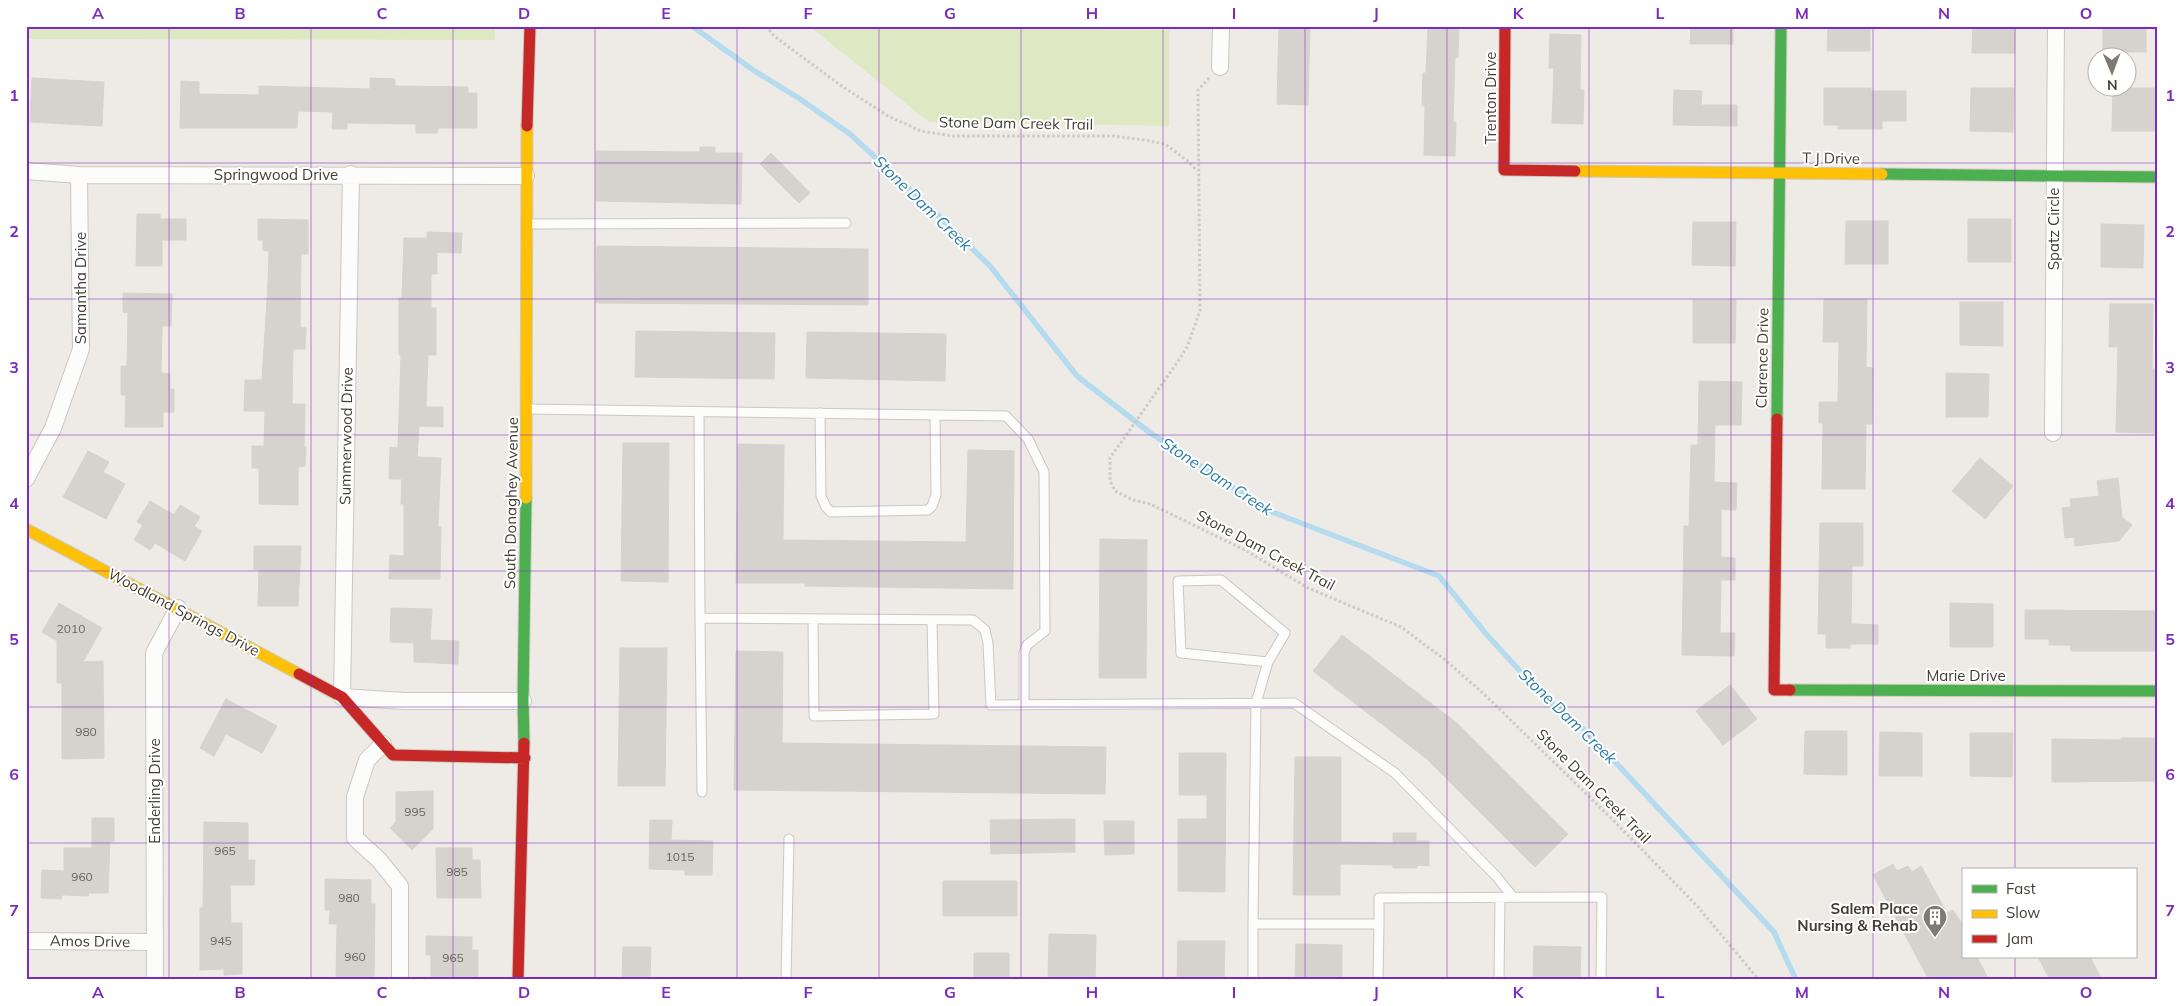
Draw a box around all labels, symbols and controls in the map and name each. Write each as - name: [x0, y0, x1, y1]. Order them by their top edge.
- text: A: [92, 3, 104, 23]
- text: B: [234, 3, 246, 23]
- text: C: [377, 3, 388, 23]
- text: D: [518, 3, 530, 23]
- text: E: [661, 3, 671, 23]
- text: F: [803, 3, 813, 23]
- text: G: [944, 3, 956, 23]
- text: H: [1086, 3, 1098, 23]
- text: I: [1232, 3, 1236, 23]
- text: J: [1373, 3, 1379, 23]
- text: K: [1513, 3, 1525, 23]
- text: L: [1656, 3, 1665, 23]
- text: M: [1795, 3, 1809, 23]
- text: N: [1938, 3, 1950, 23]
- text: O: [2080, 3, 2092, 23]
- north arrow: [2086, 48, 2136, 98]
- street label: Trenton Drive: [1481, 52, 1500, 144]
- text: N: [2107, 76, 2118, 94]
- text: 1: [9, 85, 19, 105]
- text: 1: [2165, 85, 2175, 105]
- street label: Stone Dam Creek Trail: [939, 112, 1093, 134]
- street label: T J Drive: [1802, 148, 1860, 168]
- water label: Stone Dam Creek: [870, 151, 977, 255]
- street label: Springwood Drive: [214, 165, 338, 184]
- street label: Spatz Circle: [2044, 188, 2063, 270]
- text: 2: [9, 221, 19, 241]
- text: 2: [2165, 221, 2175, 241]
- street label: Samantha Drive: [71, 232, 90, 344]
- street label: Clarence Drive: [1752, 307, 1772, 409]
- text: 3: [9, 357, 19, 377]
- text: 3: [2165, 357, 2175, 377]
- street label: Summerwood Drive: [335, 367, 357, 505]
- street label: South Donaghey Avenue: [500, 417, 522, 589]
- water label: Stone Dam Creek: [1157, 433, 1277, 520]
- text: 4: [9, 493, 19, 513]
- text: 4: [2165, 493, 2175, 513]
- street label: Stone Dam Creek Trail: [1193, 505, 1339, 595]
- street label: Woodland Springs Drive: [105, 564, 263, 660]
- house number: 2010: [57, 621, 85, 636]
- text: 5: [9, 629, 19, 649]
- text: 5: [2165, 629, 2175, 649]
- water label: Stone Dam Creek: [1515, 664, 1622, 768]
- street label: Marie Drive: [1926, 666, 2006, 685]
- house number: 980: [75, 724, 97, 739]
- street label: Stone Dam Creek Trail: [1533, 725, 1655, 847]
- street label: Enderling Drive: [145, 738, 164, 844]
- text: 6: [9, 764, 19, 784]
- text: 6: [2165, 764, 2175, 784]
- house number: 995: [404, 804, 426, 819]
- house number: 965: [214, 843, 236, 858]
- house number: 1015: [666, 849, 694, 864]
- house number: 985: [446, 864, 468, 879]
- legend: [1962, 868, 2136, 958]
- house number: 960: [71, 869, 93, 884]
- text: Fast: [2006, 879, 2036, 898]
- house number: 980: [338, 890, 360, 905]
- place label: Salem Place Nursing & Rehab: [1797, 899, 1918, 935]
- text: 7: [9, 900, 19, 920]
- text: 7: [2165, 900, 2175, 920]
- text: Slow: [2006, 903, 2040, 922]
- building icon: Salem Place Nursing & Rehab: [1922, 904, 1948, 938]
- text: Jam: [2006, 929, 2033, 948]
- street label: Amos Drive: [50, 931, 130, 951]
- house number: 945: [210, 933, 232, 948]
- house number: 960: [344, 949, 366, 964]
- house number: 965: [442, 950, 464, 965]
- text: A: [92, 982, 104, 1002]
- text: B: [234, 982, 246, 1002]
- text: C: [377, 982, 388, 1002]
- text: D: [518, 982, 530, 1002]
- text: E: [661, 982, 671, 1002]
- text: F: [803, 982, 813, 1002]
- text: G: [944, 982, 956, 1002]
- text: H: [1086, 982, 1098, 1002]
- text: I: [1232, 982, 1236, 1002]
- text: J: [1373, 982, 1379, 1002]
- text: K: [1513, 982, 1525, 1002]
- text: L: [1656, 982, 1665, 1002]
- text: M: [1795, 982, 1809, 1002]
- text: N: [1938, 982, 1950, 1002]
- text: O: [2080, 982, 2092, 1002]

